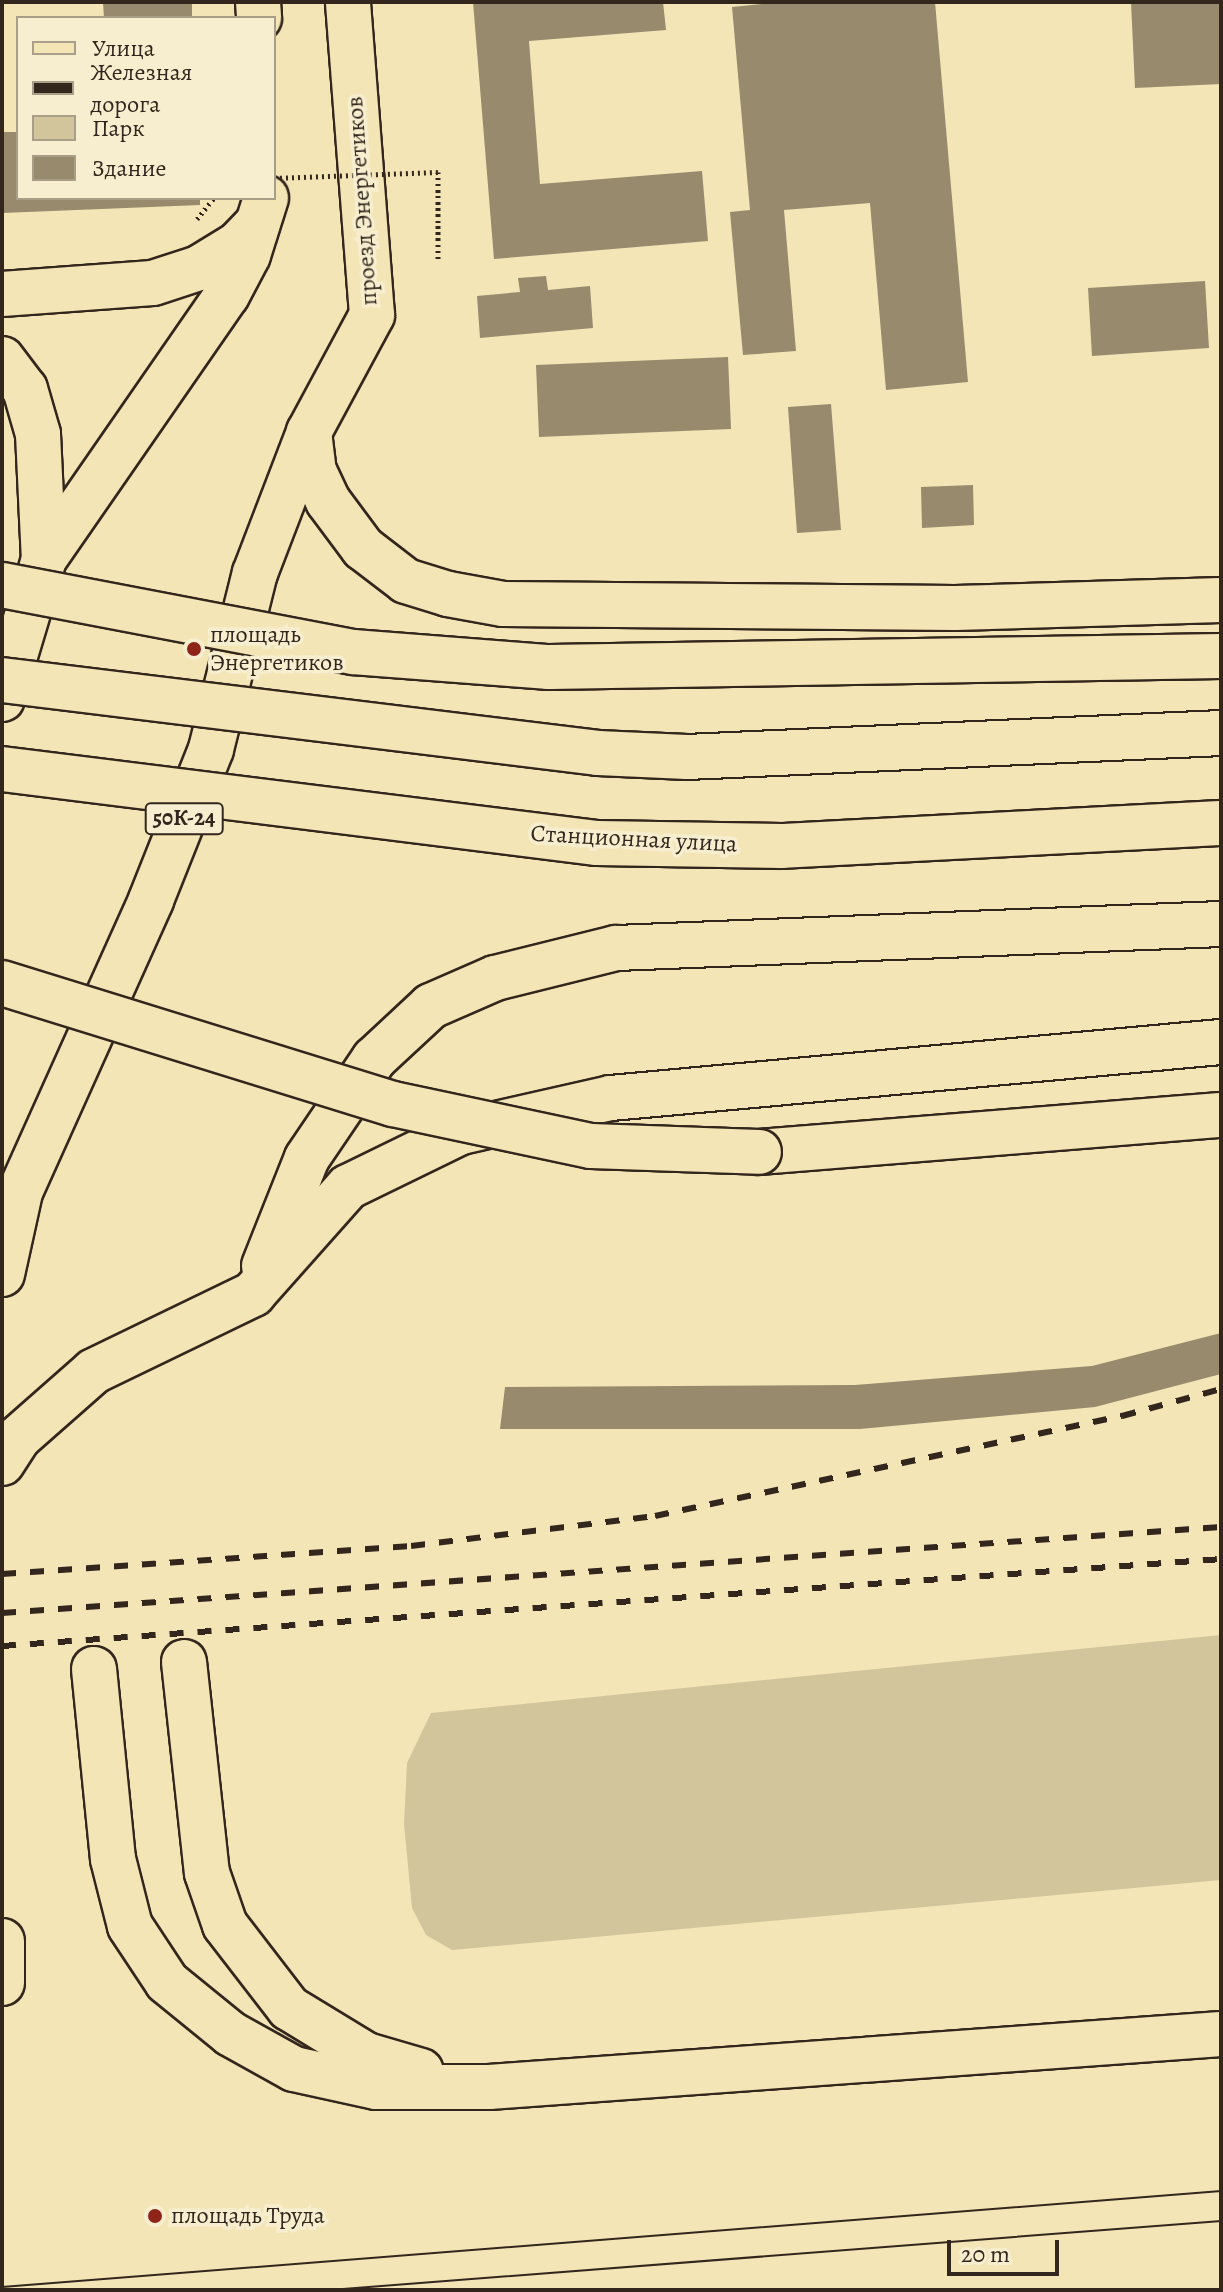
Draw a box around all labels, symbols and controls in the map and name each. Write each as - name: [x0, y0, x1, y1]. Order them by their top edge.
- legend: [16, 16, 276, 200]
- text: Улица: [92, 32, 155, 64]
- text: Железная дорога: [90, 56, 192, 120]
- street label: проезд Энергетиков: [340, 95, 384, 307]
- text: Парк: [92, 112, 145, 144]
- text: Здание: [92, 152, 167, 184]
- place label: площадь Энергетиков: [210, 621, 344, 677]
- marker: площадь Энергетиков: [185, 640, 203, 658]
- road number: 50К-24: [144, 801, 224, 837]
- street label: Станционная улица: [530, 819, 738, 859]
- place label: площадь Труда: [171, 2202, 325, 2230]
- marker: площадь Труда: [146, 2207, 164, 2225]
- scale bar: [951, 2224, 1063, 2274]
- text: 20 m: [961, 2238, 1010, 2270]

